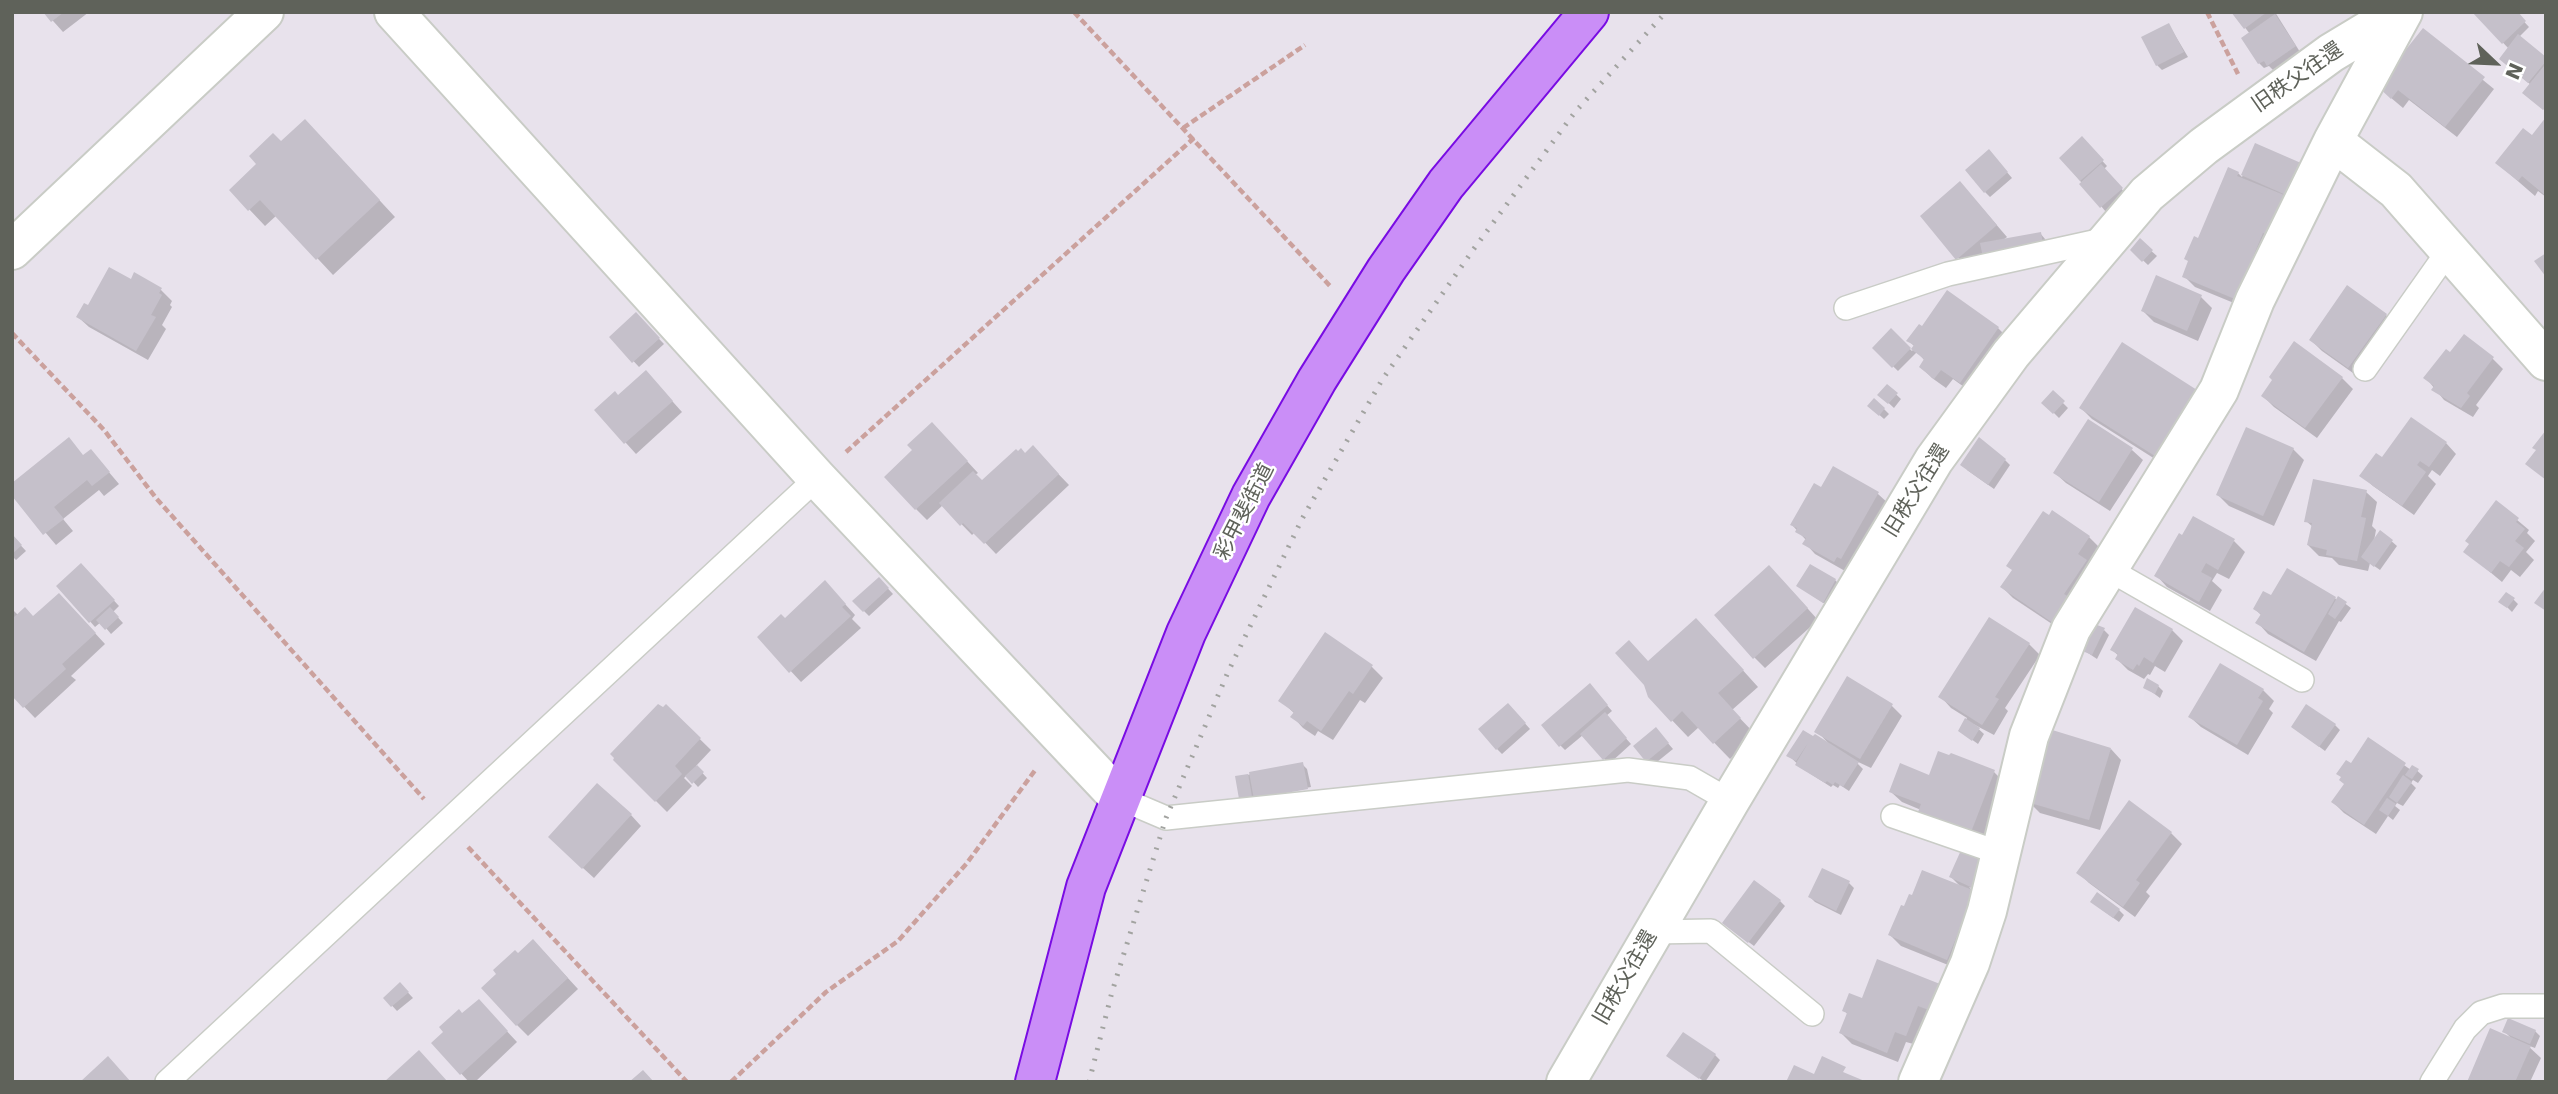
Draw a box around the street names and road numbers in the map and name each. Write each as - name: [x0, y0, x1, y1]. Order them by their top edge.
- street label: 旧秩父往還: [2248, 38, 2348, 118]
- street label: 旧秩父往還: [1878, 440, 1956, 542]
- street label: 彩甲斐街道: [1210, 460, 1280, 564]
- street label: 旧秩父往還: [1589, 926, 1663, 1030]

